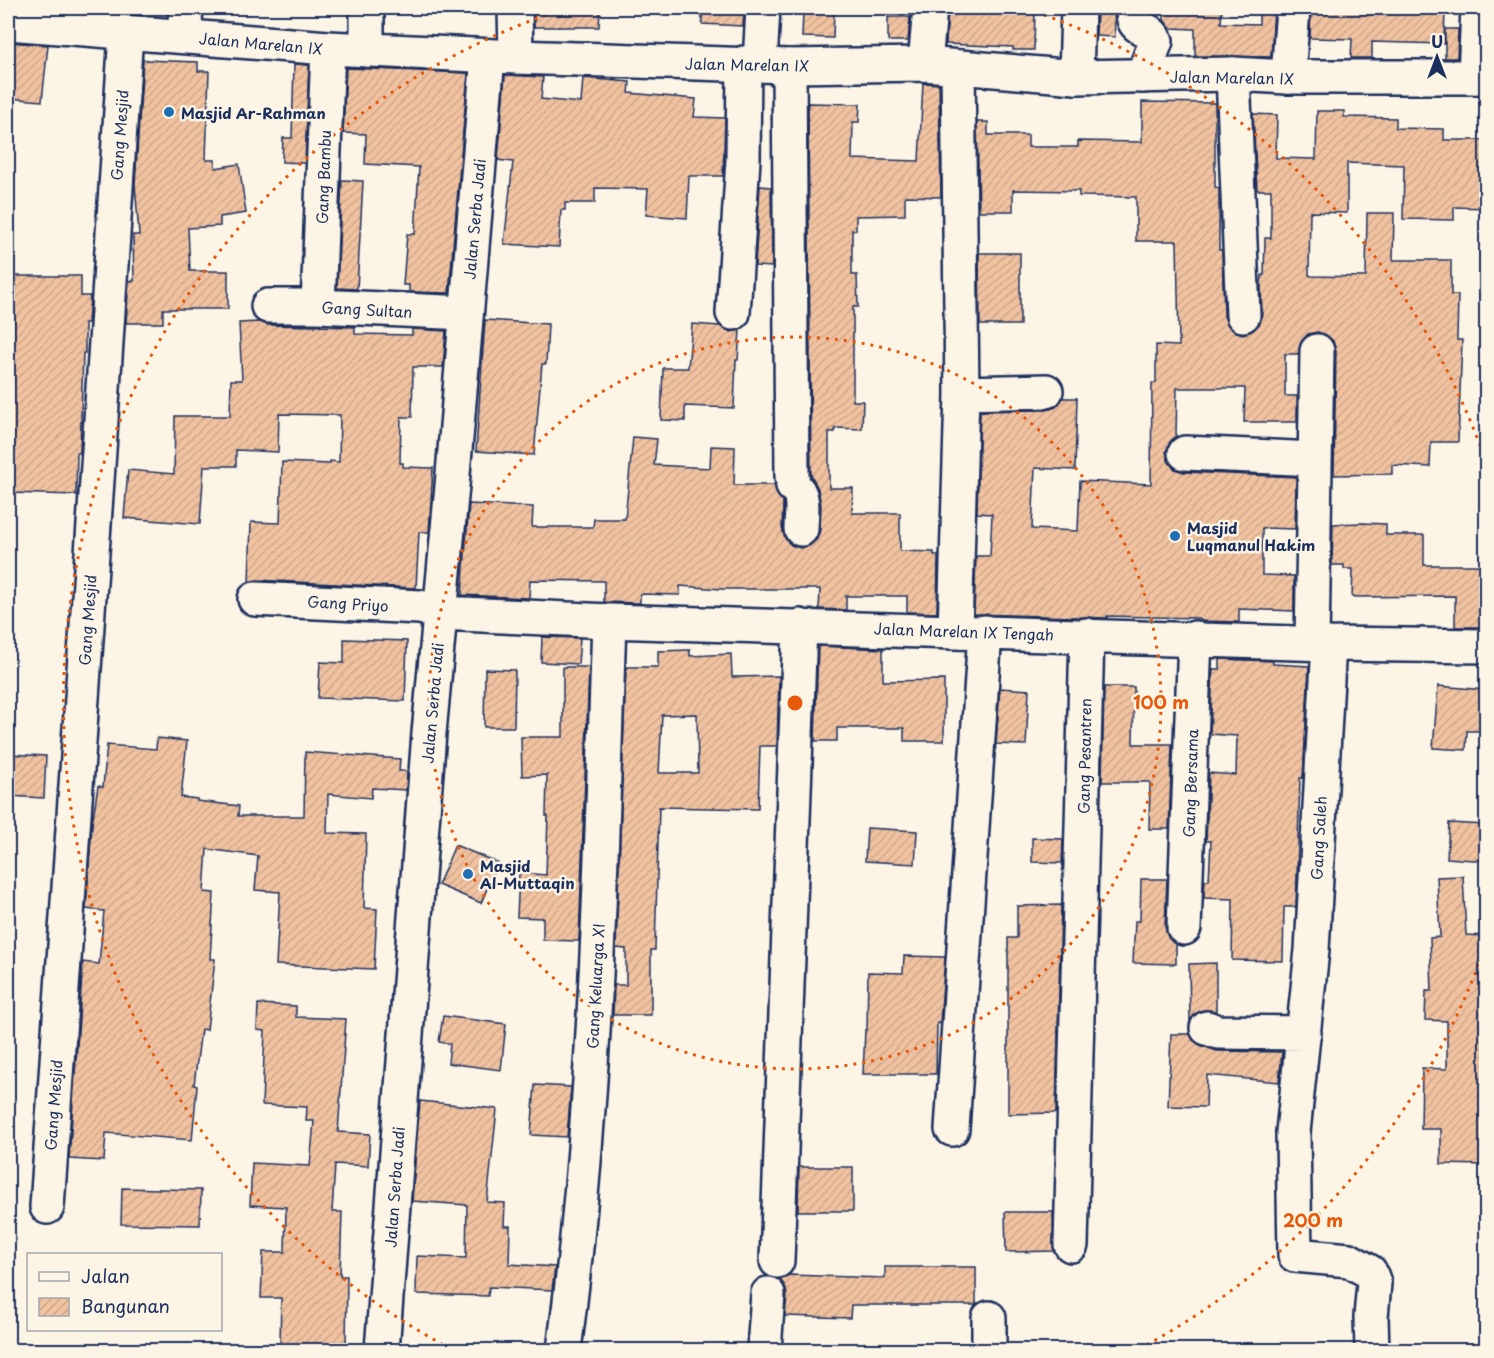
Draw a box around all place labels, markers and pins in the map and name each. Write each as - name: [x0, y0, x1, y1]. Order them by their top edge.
- place label: Masjid Ar-Rahman: [181, 101, 326, 124]
- marker: Masjid Ar-Rahman: [162, 105, 176, 119]
- place label: Masjid Luqmanul Hakim: [1187, 516, 1315, 556]
- marker: Masjid Luqmanul Hakim: [1168, 529, 1182, 543]
- centre of rings: [785, 693, 805, 713]
- place label: Masjid Al-Muttaqin: [480, 854, 575, 894]
- marker: Masjid Al-Muttaqin: [461, 867, 475, 881]

